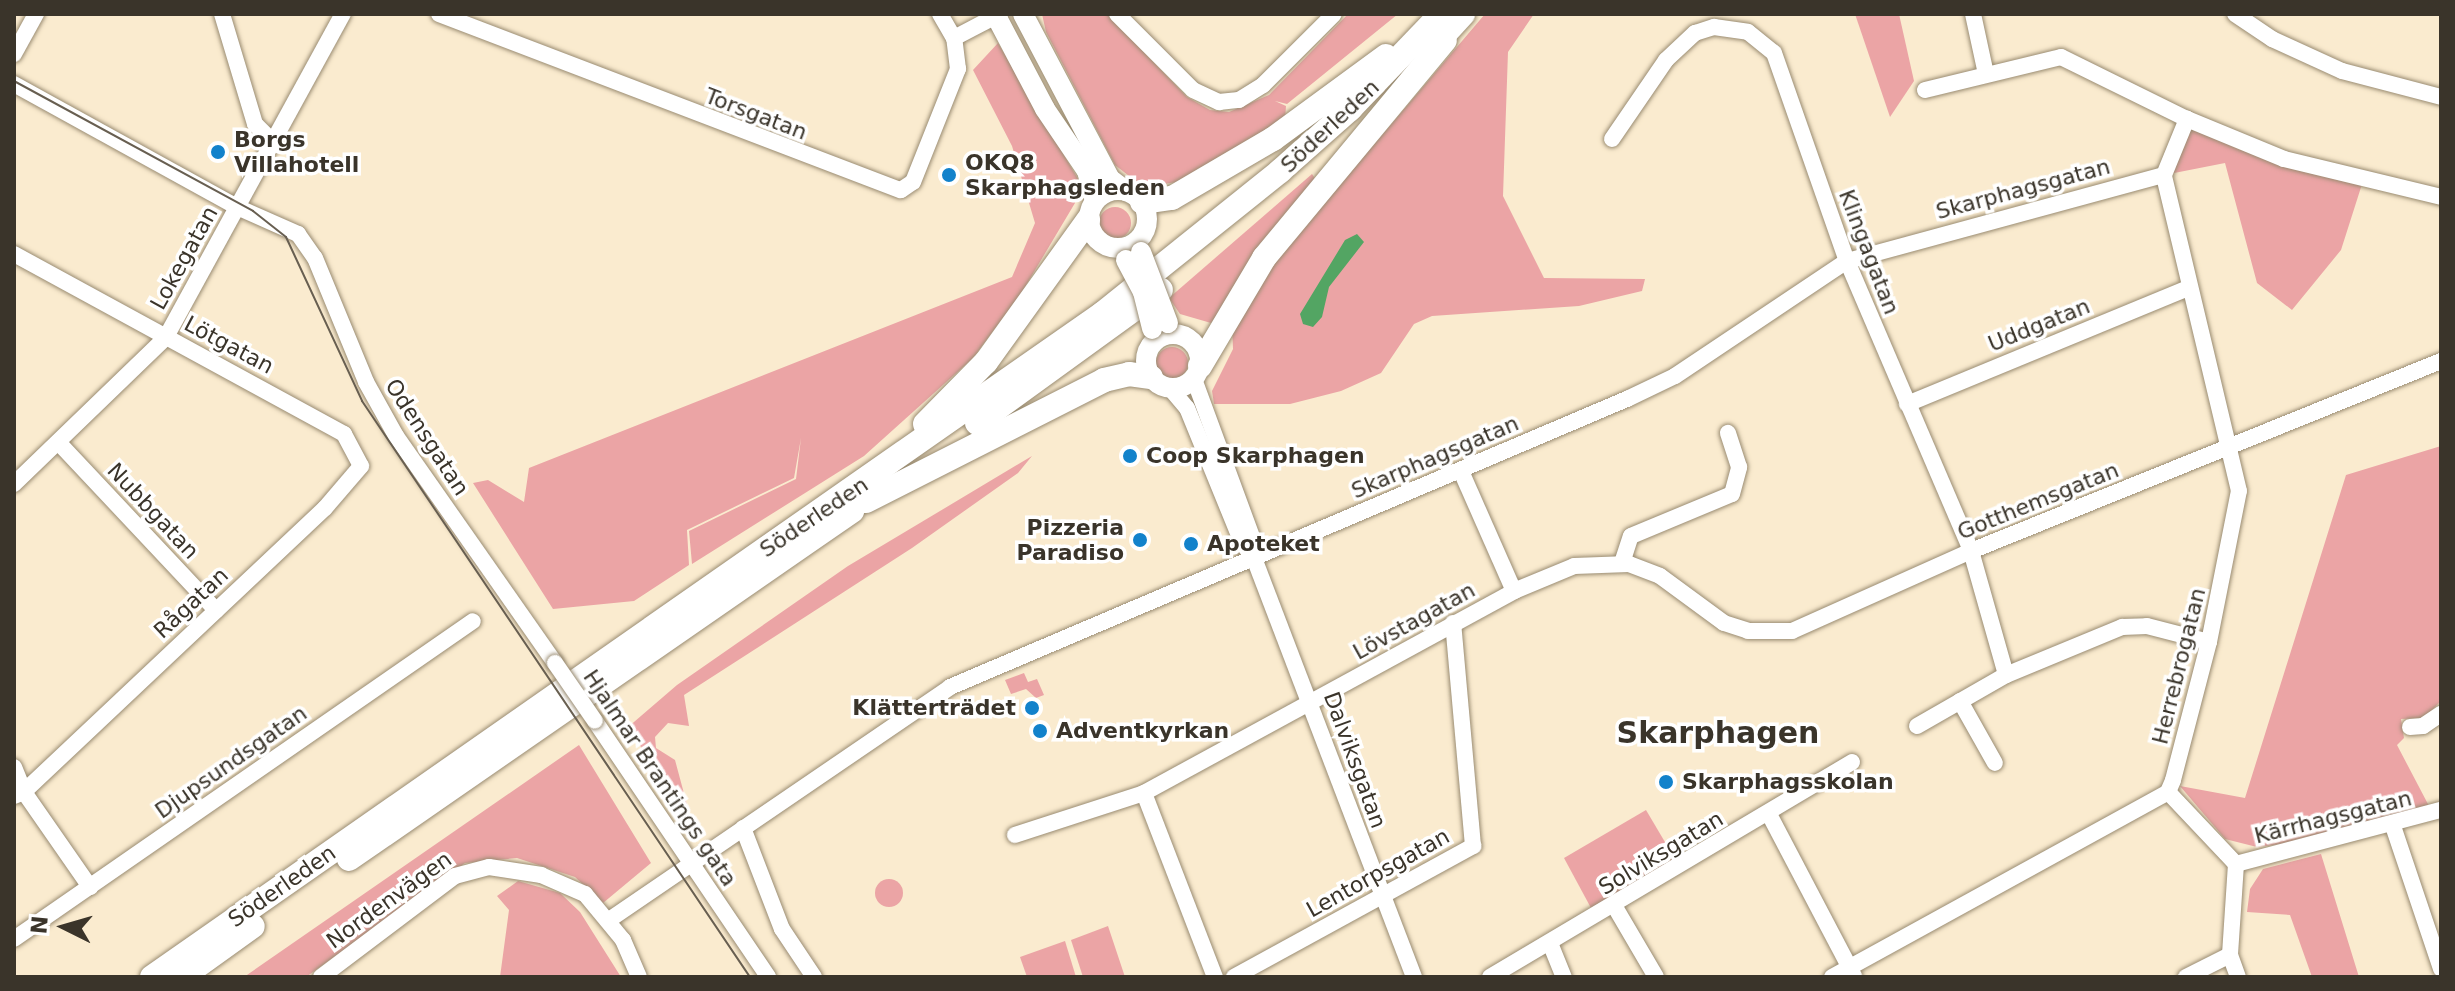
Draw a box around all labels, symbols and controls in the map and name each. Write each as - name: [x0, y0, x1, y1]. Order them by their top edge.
- street label: Söderleden: [1275, 74, 1385, 178]
- street label: Torsgatan: [701, 82, 811, 146]
- place label: Borgs Villahotell: [234, 126, 359, 178]
- marker: Borgs Villahotell: [209, 143, 227, 161]
- place label: OKQ8 Skarphagsleden: [965, 149, 1165, 200]
- street label: Skarphagsgatan: [1933, 153, 2113, 225]
- marker: OKQ8 Skarphagsleden: [940, 166, 958, 184]
- street label: Klingagatan: [1833, 186, 1905, 318]
- street label: Lokegatan: [145, 202, 223, 314]
- street label: Uddgatan: [1984, 293, 2094, 357]
- street label: Lötgatan: [180, 310, 278, 380]
- street label: Odensgatan: [380, 374, 474, 500]
- street label: Skarphagsgatan: [1347, 410, 1523, 504]
- place label: Coop Skarphagen: [1146, 443, 1365, 469]
- marker: Coop Skarphagen: [1121, 447, 1139, 465]
- street label: Nubbgatan: [102, 457, 204, 565]
- street label: Gotthemsgatan: [1953, 457, 2123, 545]
- street label: Söderleden: [755, 471, 873, 563]
- place label: Pizzeria Paradiso: [1016, 514, 1124, 566]
- marker: Pizzeria Paradiso: [1131, 531, 1149, 549]
- place label: Apoteket: [1207, 531, 1320, 557]
- marker: Apoteket: [1182, 535, 1200, 553]
- street label: Rågatan: [148, 562, 234, 644]
- street label: Lövstagatan: [1348, 577, 1480, 665]
- street label: Herrebrogatan: [2147, 585, 2211, 747]
- street label: Hjalmar Brantings gata: [578, 665, 742, 891]
- street label: Dalviksgatan: [1318, 688, 1392, 832]
- place label: Klätterträdet: [852, 695, 1016, 721]
- marker: Klätterträdet: [1023, 699, 1041, 717]
- street label: Djupsundsgatan: [150, 700, 312, 824]
- district label: Skarphagen: [1617, 715, 1819, 751]
- place label: Adventkyrkan: [1056, 718, 1229, 744]
- marker: Adventkyrkan: [1031, 722, 1049, 740]
- place label: Skarphagsskolan: [1682, 769, 1894, 795]
- marker: Skarphagsskolan: [1657, 773, 1675, 791]
- street label: Kärrhagsgatan: [2252, 785, 2414, 849]
- street label: Solviksgatan: [1594, 806, 1728, 900]
- street label: Lentorpsgatan: [1302, 823, 1454, 923]
- street label: Söderleden: [223, 839, 341, 933]
- street label: Nordenvägen: [321, 846, 457, 954]
- north arrow: [24, 887, 104, 967]
- text: N: [26, 915, 53, 935]

